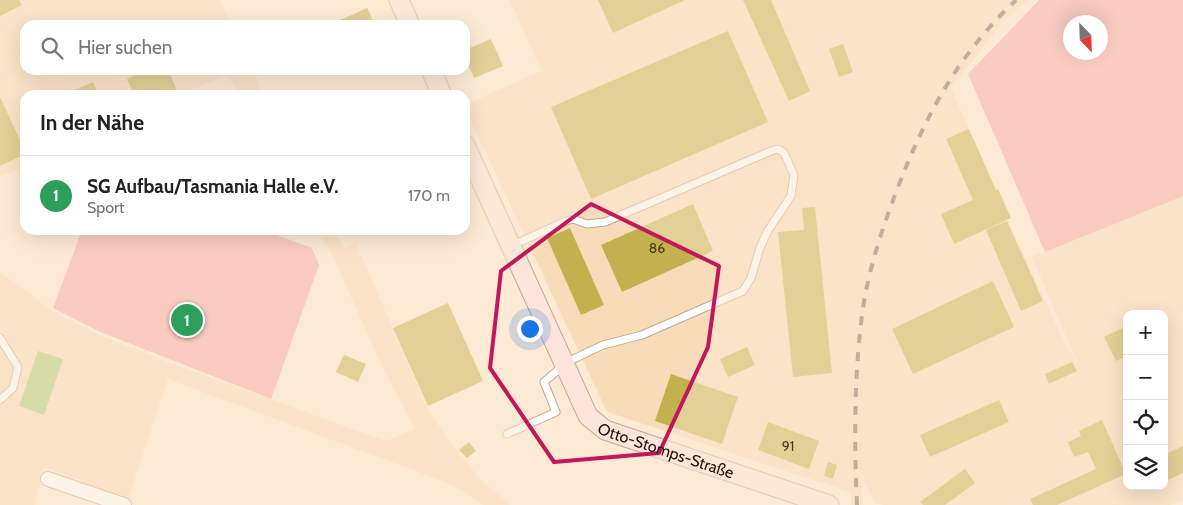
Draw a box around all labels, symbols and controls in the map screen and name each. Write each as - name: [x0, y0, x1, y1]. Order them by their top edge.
- north arrow: [1063, 15, 1108, 60]
- search box: [20, 20, 470, 75]
- icon: search: [38, 34, 66, 62]
- text: Hier suchen: [78, 36, 172, 59]
- text: In der Nähe: [40, 110, 144, 135]
- text: SG Aufbau/Tasmania Halle e.V.: [87, 175, 338, 198]
- text: 1: [53, 186, 59, 205]
- text: 170 m: [408, 186, 450, 205]
- text: Sport: [87, 198, 124, 217]
- house number: 86: [649, 239, 665, 257]
- pin: 1: [171, 301, 203, 339]
- map controls: [1123, 310, 1168, 490]
- button: +: [1123, 310, 1168, 355]
- your location: [517, 316, 543, 342]
- button: −: [1123, 355, 1168, 400]
- button: locate: [1123, 400, 1168, 445]
- street label: Otto-Stomps-Straße: [593, 419, 736, 483]
- house number: 91: [782, 437, 794, 455]
- button: layers: [1123, 445, 1168, 490]

